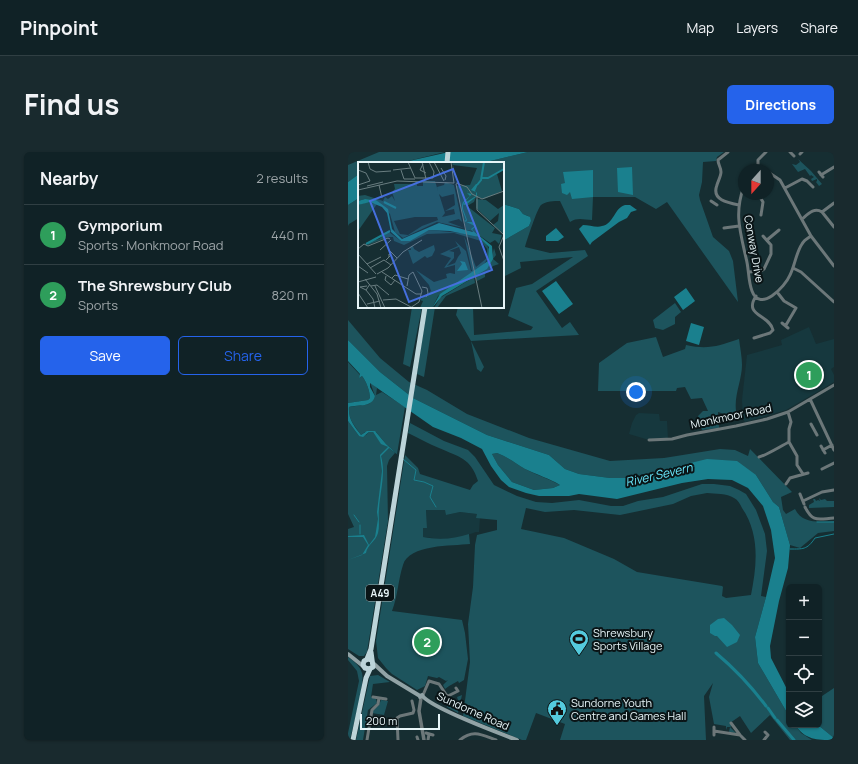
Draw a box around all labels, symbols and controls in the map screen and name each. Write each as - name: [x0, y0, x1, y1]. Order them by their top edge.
- text: Pinpoint: [20, 15, 98, 41]
- text: Map: [686, 18, 714, 37]
- text: Layers: [736, 18, 778, 37]
- text: Share: [800, 18, 838, 37]
- text: Find us: [24, 85, 119, 123]
- button: Directions: [727, 85, 834, 124]
- inset map: [358, 162, 504, 308]
- north arrow: [738, 164, 774, 200]
- text: Nearby: [40, 167, 98, 190]
- text: 2 results: [256, 169, 308, 187]
- street label: Conway Drive: [741, 214, 768, 285]
- text: Gymporium: [78, 215, 162, 236]
- text: 1: [50, 226, 56, 244]
- text: 440 m: [271, 226, 308, 244]
- text: Sports · Monkmoor Road: [78, 236, 224, 254]
- text: The Shrewsbury Club: [78, 275, 232, 296]
- text: 2: [49, 286, 57, 304]
- text: 820 m: [271, 286, 308, 304]
- text: Sports: [78, 296, 118, 314]
- button: Save: [40, 336, 170, 375]
- button: Share: [178, 336, 308, 375]
- pin: 1: [796, 360, 822, 390]
- your location: [626, 382, 646, 402]
- street label: Monkmoor Road: [689, 400, 773, 431]
- water label: River Severn: [624, 458, 695, 490]
- map controls: [786, 584, 822, 728]
- button: +: [786, 584, 822, 620]
- road number: A49: [366, 585, 394, 601]
- button: −: [786, 620, 822, 656]
- place label: Shrewsbury Sports Village: [593, 625, 663, 653]
- pin: 2: [414, 627, 440, 657]
- sports icon: Shrewsbury Sports Village: [568, 628, 590, 656]
- button: locate: [786, 656, 822, 692]
- street label: Sundorne Road: [435, 688, 512, 733]
- button: layers: [786, 692, 822, 728]
- place label: Sundorne Youth Centre and Games Hall: [571, 695, 686, 723]
- public building icon: Sundorne Youth Centre and Games Hall: [546, 698, 568, 726]
- scale bar: [360, 712, 440, 731]
- text: 200 m: [366, 713, 397, 728]

